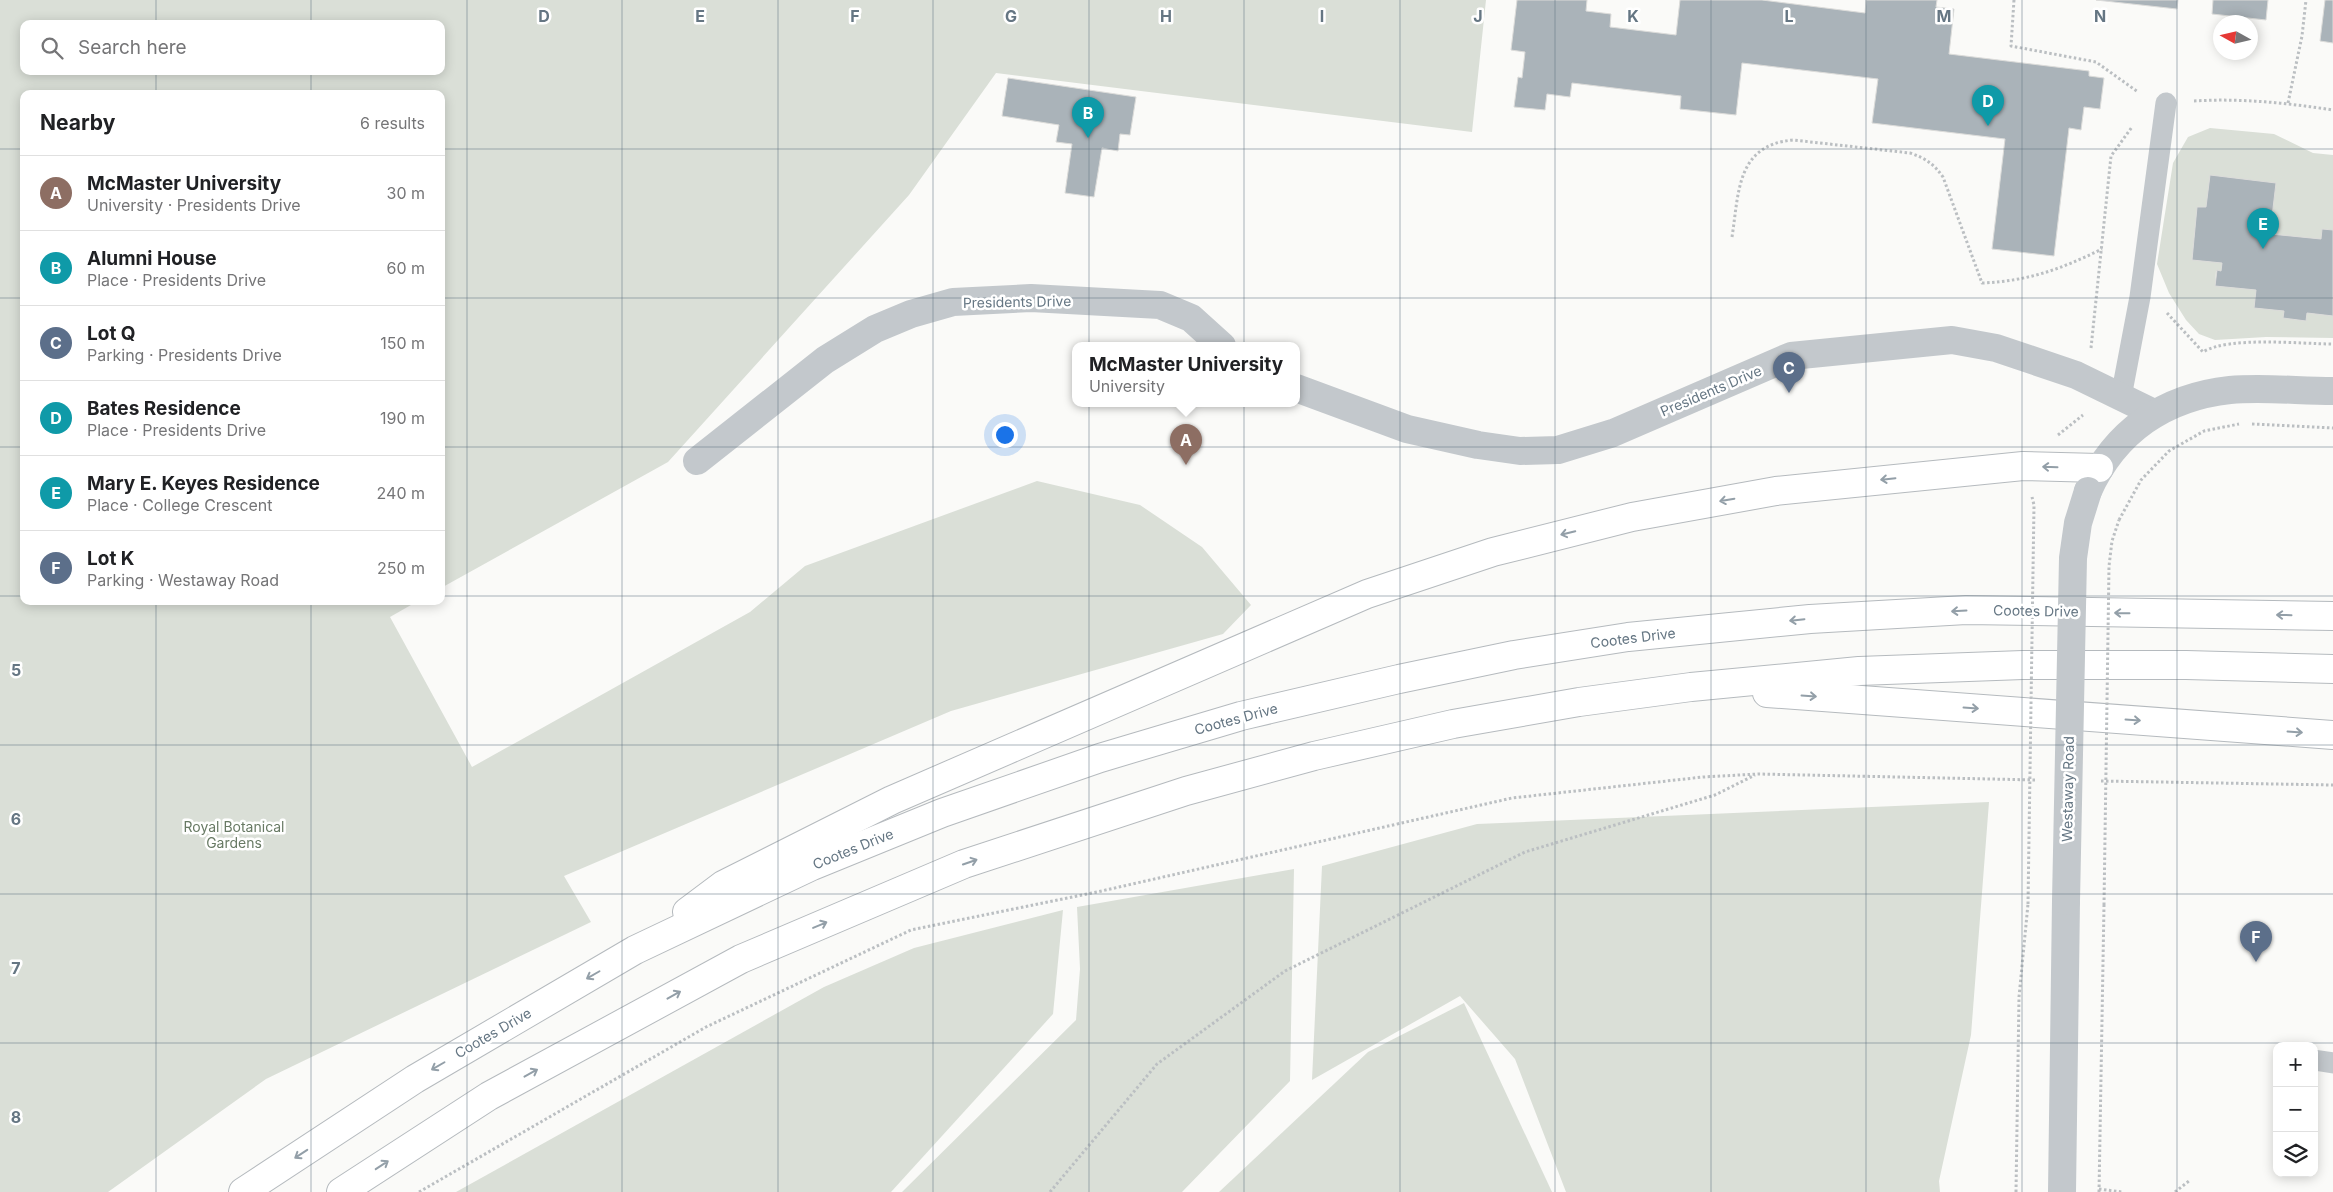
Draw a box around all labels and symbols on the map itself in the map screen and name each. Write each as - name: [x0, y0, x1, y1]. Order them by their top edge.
- text: D: [538, 6, 550, 26]
- text: E: [695, 6, 705, 26]
- text: F: [850, 6, 860, 26]
- text: G: [1005, 6, 1017, 26]
- text: H: [1160, 6, 1172, 26]
- text: I: [1320, 6, 1324, 26]
- text: J: [1473, 6, 1483, 26]
- text: K: [1627, 6, 1639, 26]
- text: L: [1784, 6, 1794, 26]
- text: M: [1937, 6, 1951, 26]
- text: N: [2094, 6, 2106, 26]
- north arrow: [2213, 15, 2258, 60]
- pin: D: [1972, 85, 2004, 126]
- pin: B: [1072, 97, 1104, 138]
- pin: E: [2247, 208, 2279, 249]
- street label: Presidents Drive: [963, 292, 1071, 311]
- pin: C: [1773, 352, 1805, 393]
- street label: Presidents Drive: [1658, 362, 1764, 420]
- your location: [992, 422, 1018, 448]
- pin: A: [1170, 424, 1202, 465]
- one-way arrow: [2042, 462, 2058, 472]
- one-way arrow: [1880, 475, 1896, 484]
- one-way arrow: [1719, 495, 1735, 505]
- one-way arrow: [1560, 529, 1576, 538]
- street label: Cootes Drive: [1993, 601, 2079, 620]
- one-way arrow: [1952, 606, 1968, 616]
- one-way arrow: [2114, 608, 2130, 618]
- one-way arrow: [2277, 610, 2293, 620]
- one-way arrow: [1789, 615, 1805, 625]
- street label: Cootes Drive: [1589, 624, 1677, 651]
- text: 5: [11, 660, 21, 680]
- one-way arrow: [1801, 692, 1817, 701]
- street label: Cootes Drive: [1192, 699, 1279, 738]
- one-way arrow: [1963, 704, 1979, 713]
- one-way arrow: [2125, 716, 2141, 725]
- one-way arrow: [2287, 728, 2303, 737]
- street label: Westaway Road: [2058, 736, 2077, 842]
- text: 6: [11, 809, 21, 829]
- park label: Royal Botanical Gardens: [183, 818, 285, 851]
- street label: Cootes Drive: [810, 825, 896, 872]
- one-way arrow: [962, 857, 977, 866]
- one-way arrow: [812, 919, 827, 929]
- pin: F: [2240, 921, 2272, 962]
- text: 7: [11, 958, 21, 978]
- one-way arrow: [587, 970, 601, 980]
- one-way arrow: [666, 990, 681, 999]
- street label: Cootes Drive: [451, 1004, 534, 1061]
- one-way arrow: [431, 1061, 445, 1071]
- one-way arrow: [524, 1068, 539, 1078]
- text: 8: [11, 1107, 21, 1127]
- one-way arrow: [295, 1149, 309, 1159]
- one-way arrow: [375, 1160, 389, 1170]

